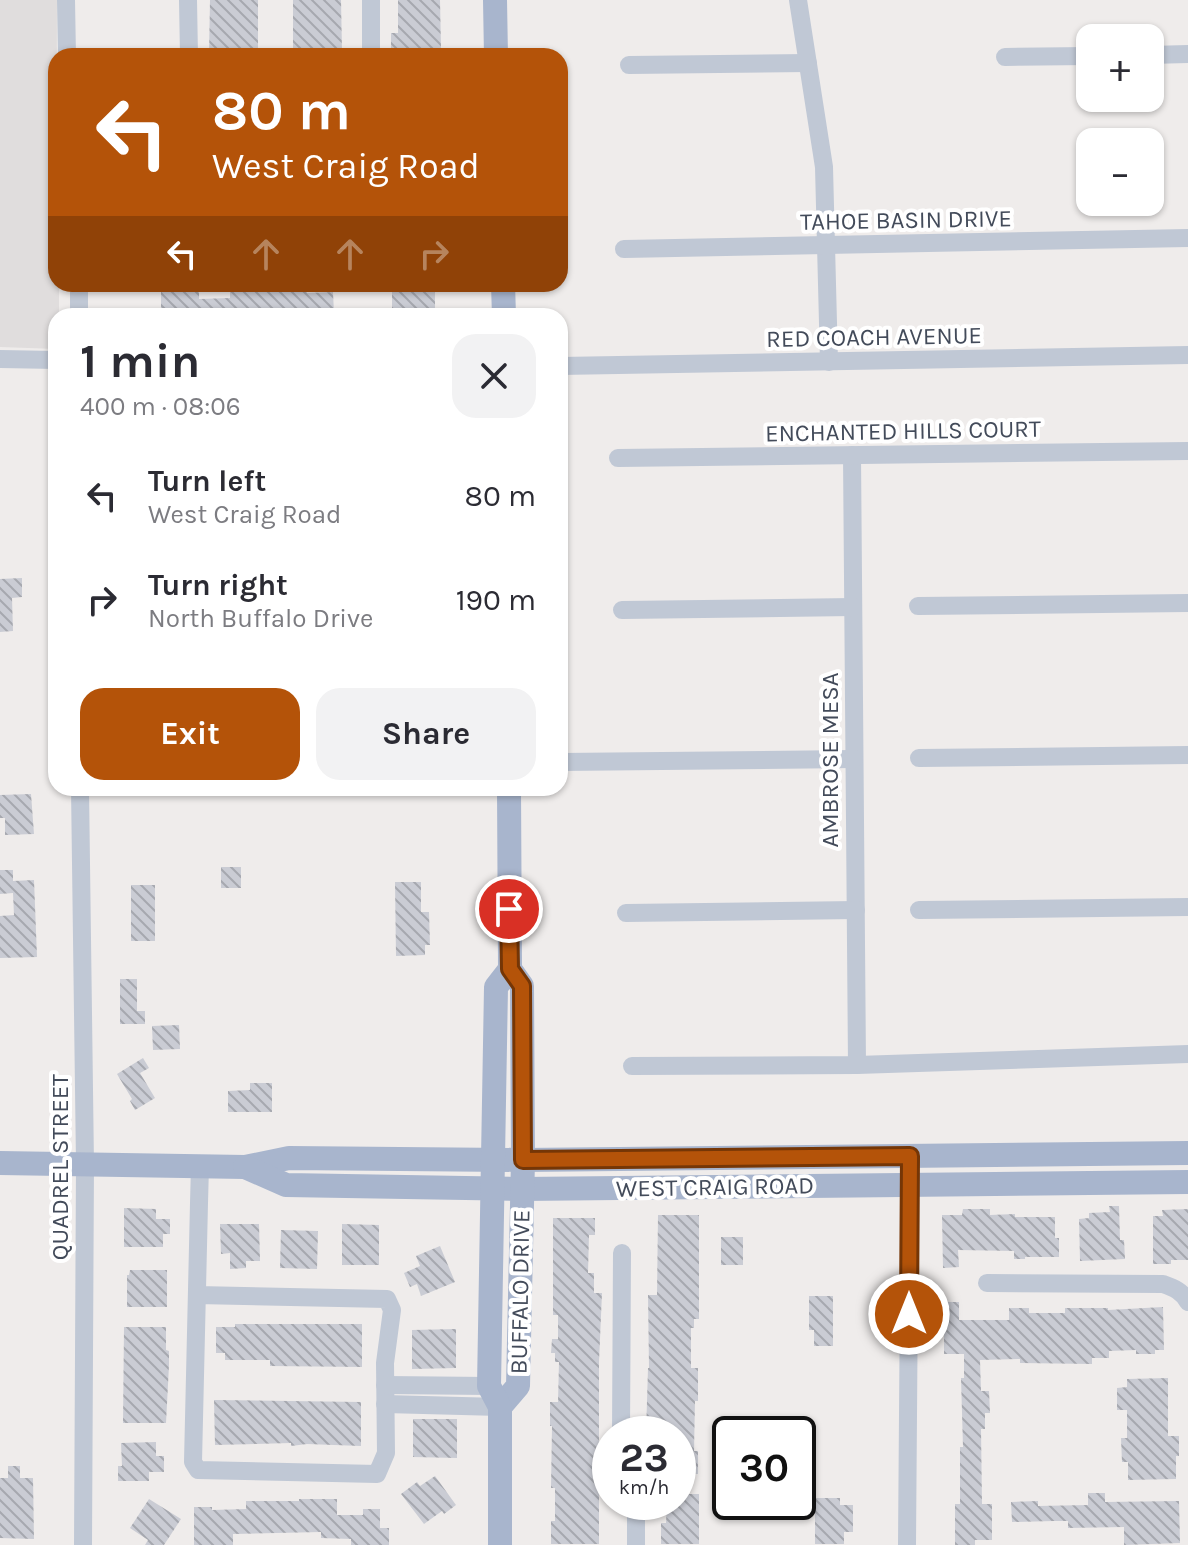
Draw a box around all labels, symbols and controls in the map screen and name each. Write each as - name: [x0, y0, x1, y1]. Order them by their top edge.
- map controls: [1076, 24, 1164, 216]
- button: +: [1076, 24, 1164, 112]
- text: 80 m: [212, 78, 351, 143]
- icon: left: [80, 80, 184, 184]
- button: −: [1076, 128, 1164, 216]
- text: West Craig Road: [212, 145, 480, 187]
- street label: TAHOE BASIN DRIVE: [800, 204, 1012, 236]
- icon: left: [160, 232, 204, 276]
- icon: ahead: [244, 232, 288, 276]
- icon: ahead: [328, 232, 372, 276]
- icon: right: [412, 232, 456, 276]
- street label: RED COACH AVENUE: [766, 321, 982, 353]
- text: 1 min: [80, 333, 200, 389]
- button: close: [452, 334, 536, 418]
- text: 400 m · 08:06: [80, 391, 241, 422]
- street label: ENCHANTED HILLS COURT: [765, 415, 1041, 447]
- text: Turn left: [148, 463, 266, 499]
- icon: left: [80, 474, 124, 518]
- text: 80 m: [465, 478, 536, 514]
- text: West Craig Road: [148, 499, 341, 530]
- text: Turn right: [148, 567, 288, 603]
- icon: right: [80, 578, 124, 622]
- text: 190 m: [456, 582, 536, 618]
- text: North Buffalo Drive: [148, 603, 373, 634]
- street label: AMBROSE MESA: [816, 672, 844, 848]
- button: Exit: [80, 688, 300, 780]
- button: Share: [316, 688, 536, 780]
- pin: [475, 875, 543, 943]
- icon: arrive: [487, 887, 531, 931]
- street label: QUADREL STREET: [46, 1074, 74, 1260]
- street label: WEST CRAIG ROAD: [616, 1171, 814, 1203]
- street label: BUFFALO DRIVE: [505, 1209, 535, 1375]
- position arrow: [867, 1272, 951, 1356]
- speed limit sign: 30: [712, 1416, 816, 1520]
- text: 23: [619, 1434, 669, 1481]
- text: km/h: [619, 1476, 669, 1499]

